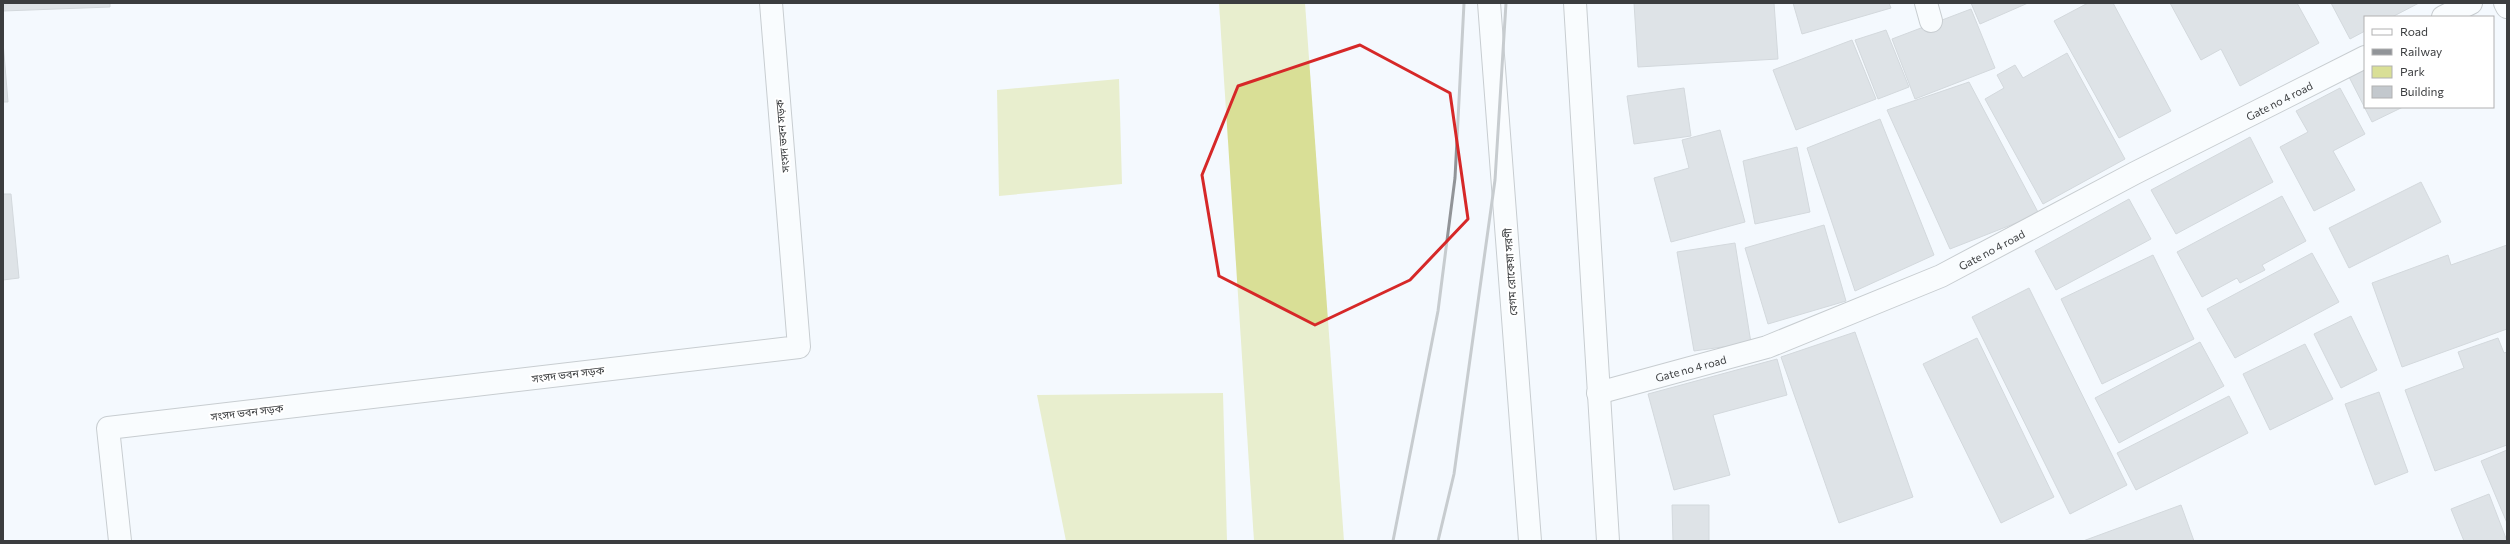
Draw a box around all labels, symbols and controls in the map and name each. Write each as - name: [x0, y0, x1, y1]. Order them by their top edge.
- legend: [2364, 16, 2494, 108]
- text: Road: [2400, 24, 2428, 38]
- text: Railway: [2400, 44, 2442, 58]
- text: Park: [2400, 64, 2426, 78]
- street label: Gate no 4 road: [2244, 78, 2314, 123]
- text: Building: [2400, 84, 2444, 98]
- street label: সংসদ ভবন সড়ক: [772, 99, 792, 174]
- street label: Gate no 4 road: [1956, 226, 2026, 272]
- street label: বেগম রোকেয়া সরণী: [1500, 227, 1520, 316]
- street label: Gate no 4 road: [1654, 352, 1727, 384]
- street label: সংসদ ভবন সড়ক: [530, 363, 605, 385]
- street label: সংসদ ভবন সড়ক: [209, 401, 284, 423]

